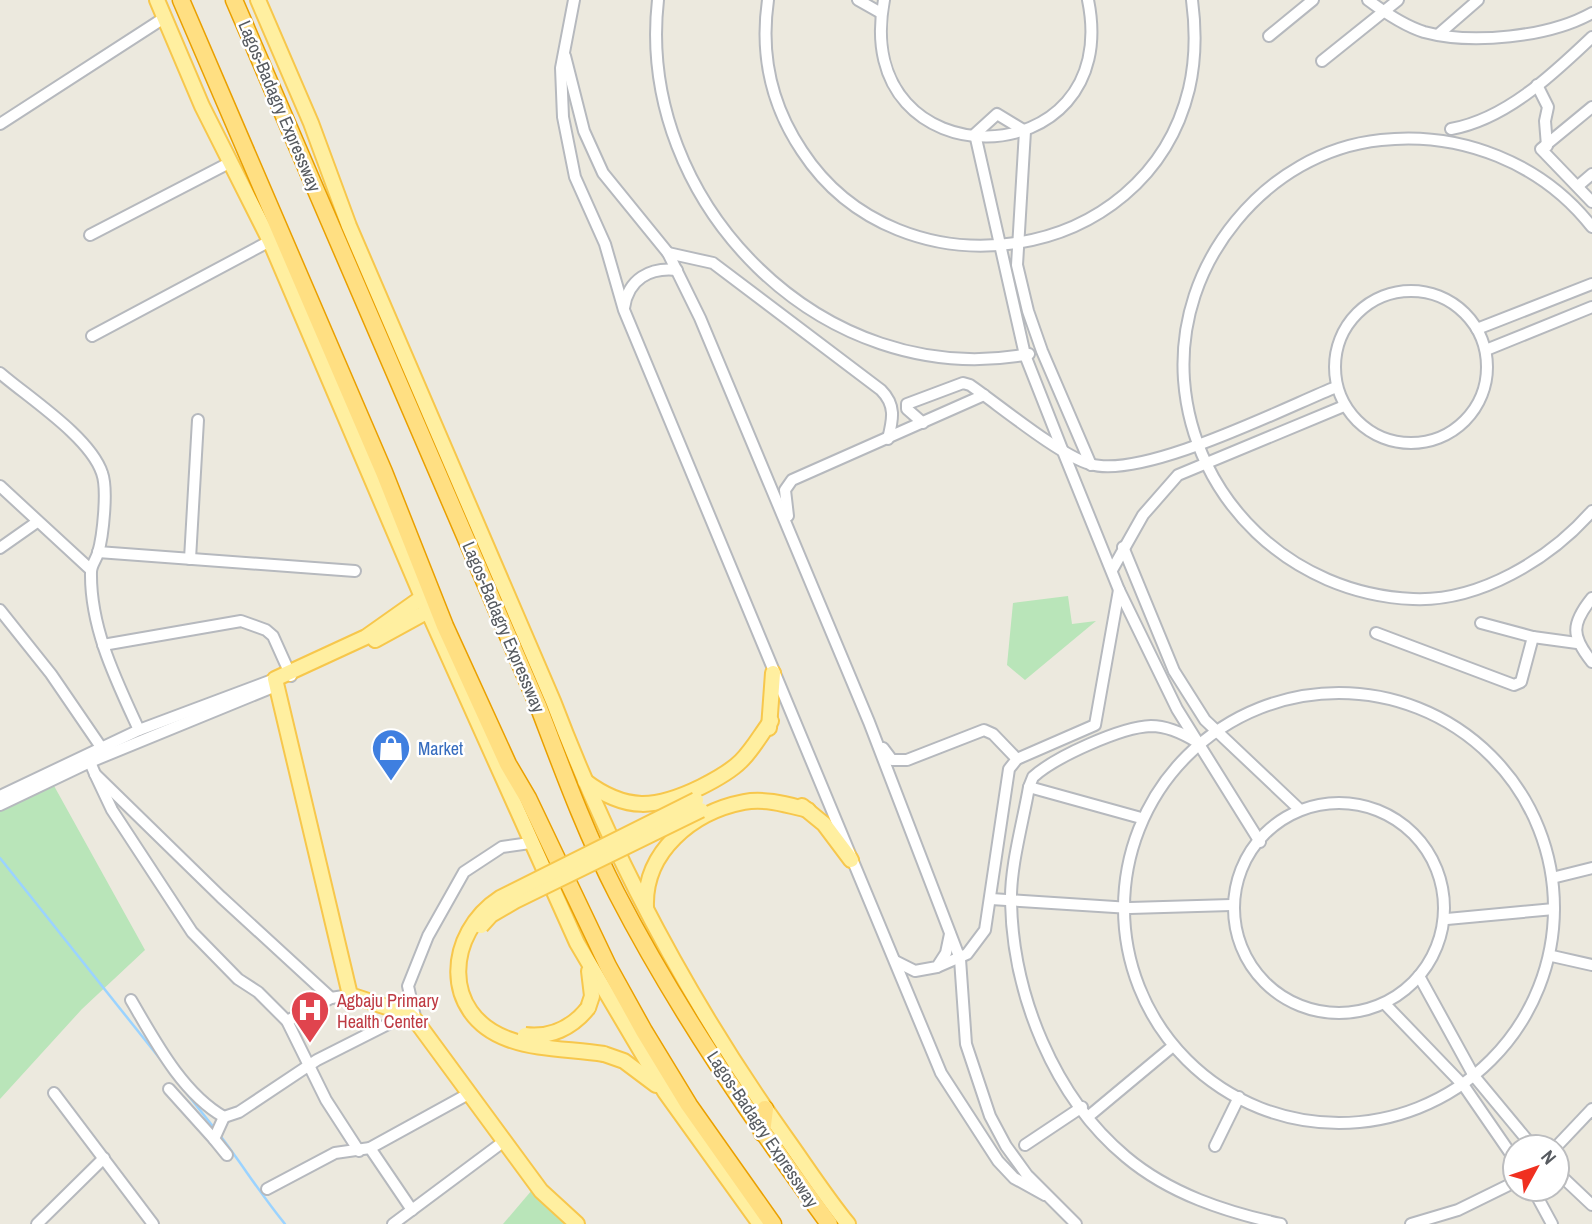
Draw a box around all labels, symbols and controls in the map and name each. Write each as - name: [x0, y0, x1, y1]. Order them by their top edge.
- street label: Lagos-Badagry Expressway: [233, 17, 328, 196]
- street label: Lagos-Badagry Expressway: [457, 538, 552, 717]
- shop icon: Market: [370, 727, 412, 782]
- place label: Market: [418, 736, 463, 761]
- place label: Agbaju Primary Health Center: [336, 988, 439, 1034]
- hospital icon: Agbaju Primary Health Center: [289, 989, 331, 1044]
- street label: Lagos-Badagry Expressway: [701, 1046, 825, 1213]
- north arrow: [1501, 1133, 1571, 1203]
- text: N: [1535, 1144, 1563, 1170]

